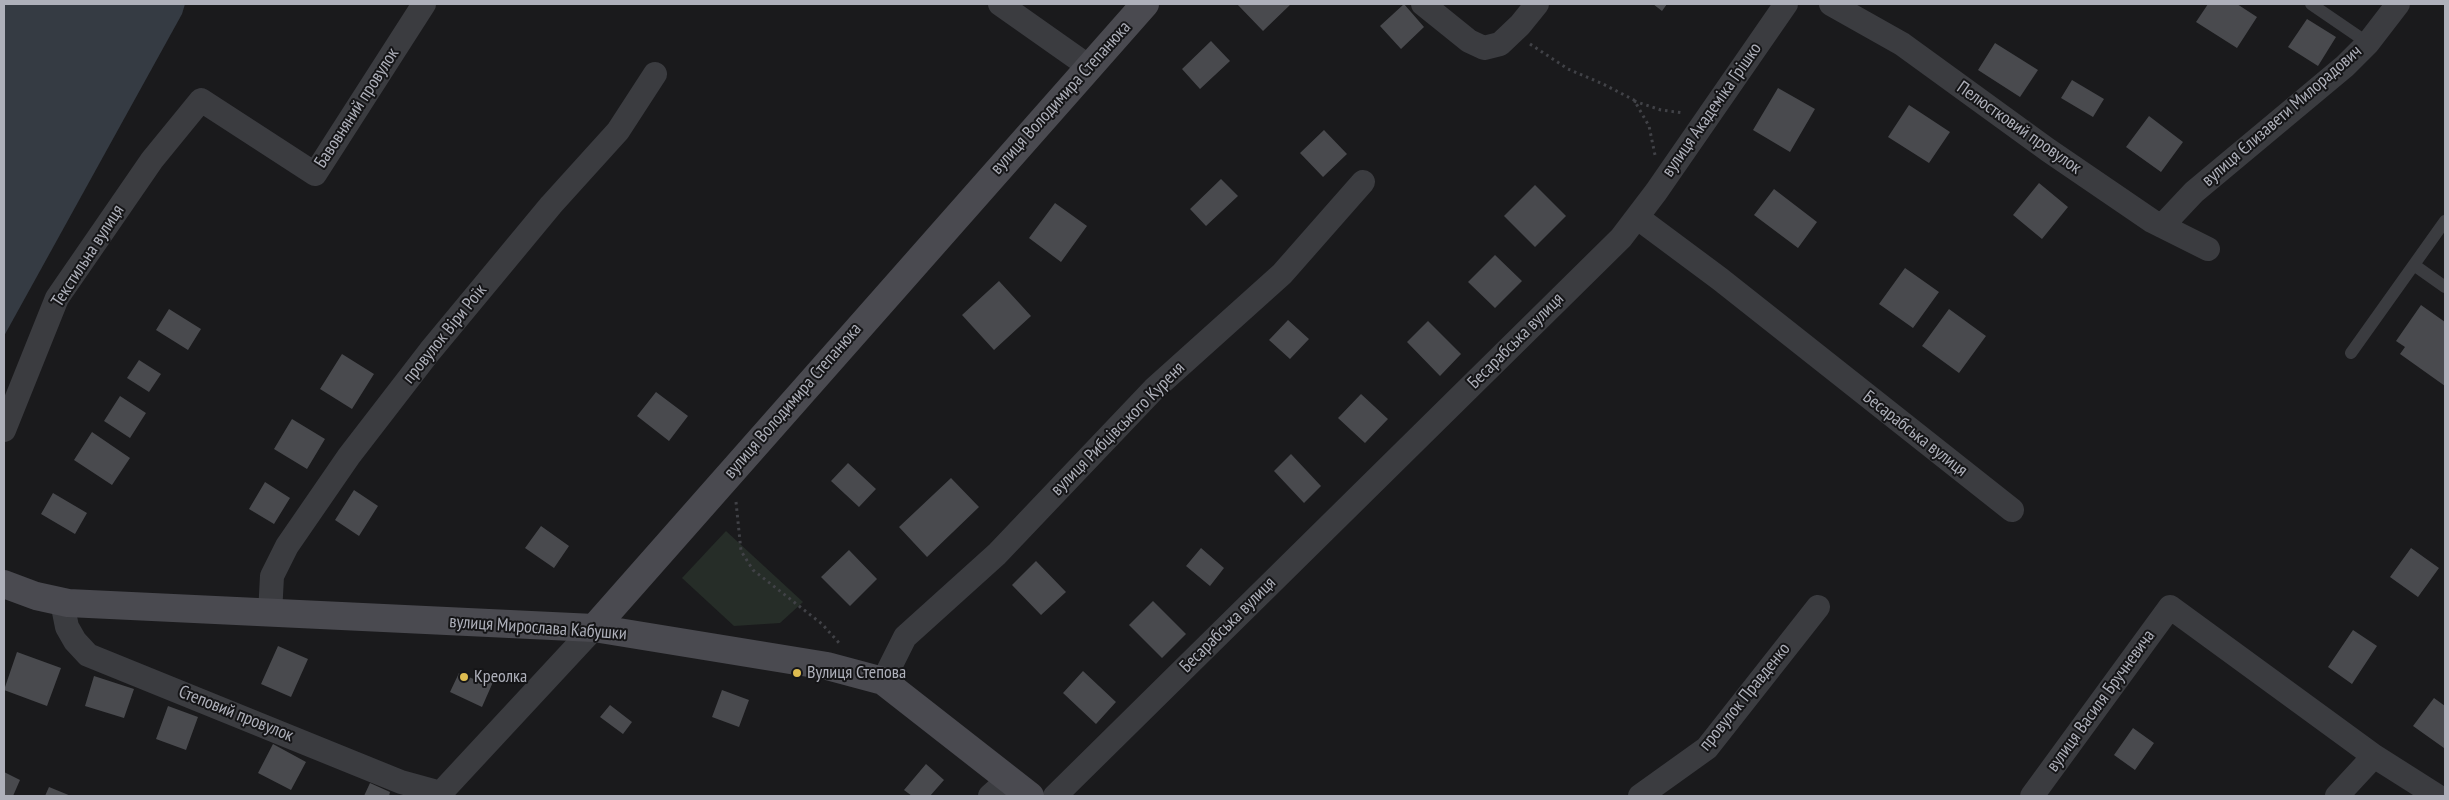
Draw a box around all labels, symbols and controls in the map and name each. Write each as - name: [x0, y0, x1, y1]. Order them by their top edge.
- street label: вулиця Володимира Степанюка: [986, 17, 1136, 179]
- street label: вулиця Академіка Грішко: [1658, 39, 1766, 181]
- street label: вулиця Єлизавети Милорадович: [2198, 41, 2366, 191]
- street label: Бавовняний провулок: [310, 44, 404, 172]
- street label: Пелюстковий провулок: [1953, 77, 2085, 179]
- street label: Текстильна вулиця: [47, 201, 129, 311]
- street label: провулок Віри Роїк: [398, 280, 492, 388]
- street label: Бесарабська вулиця: [1464, 289, 1568, 393]
- street label: вулиця Володимира Степанюка: [720, 319, 866, 483]
- street label: вулиця Рибцівського Куреня: [1047, 358, 1189, 500]
- street label: Бесарабська вулиця: [1858, 386, 1972, 482]
- street label: Бесарабська вулиця: [1176, 573, 1280, 677]
- street label: вулиця Мирослава Кабушки: [449, 611, 627, 645]
- street label: вулиця Василя Бручневича: [2042, 626, 2160, 776]
- street label: провулок Правденко: [1695, 639, 1795, 755]
- place label: Вулиця Степова: [807, 662, 906, 684]
- place label: Креолка: [474, 666, 527, 688]
- marker: Вулиця Степова: [791, 667, 803, 679]
- marker: Креолка: [458, 671, 470, 683]
- street label: Степовий провулок: [175, 681, 297, 747]

